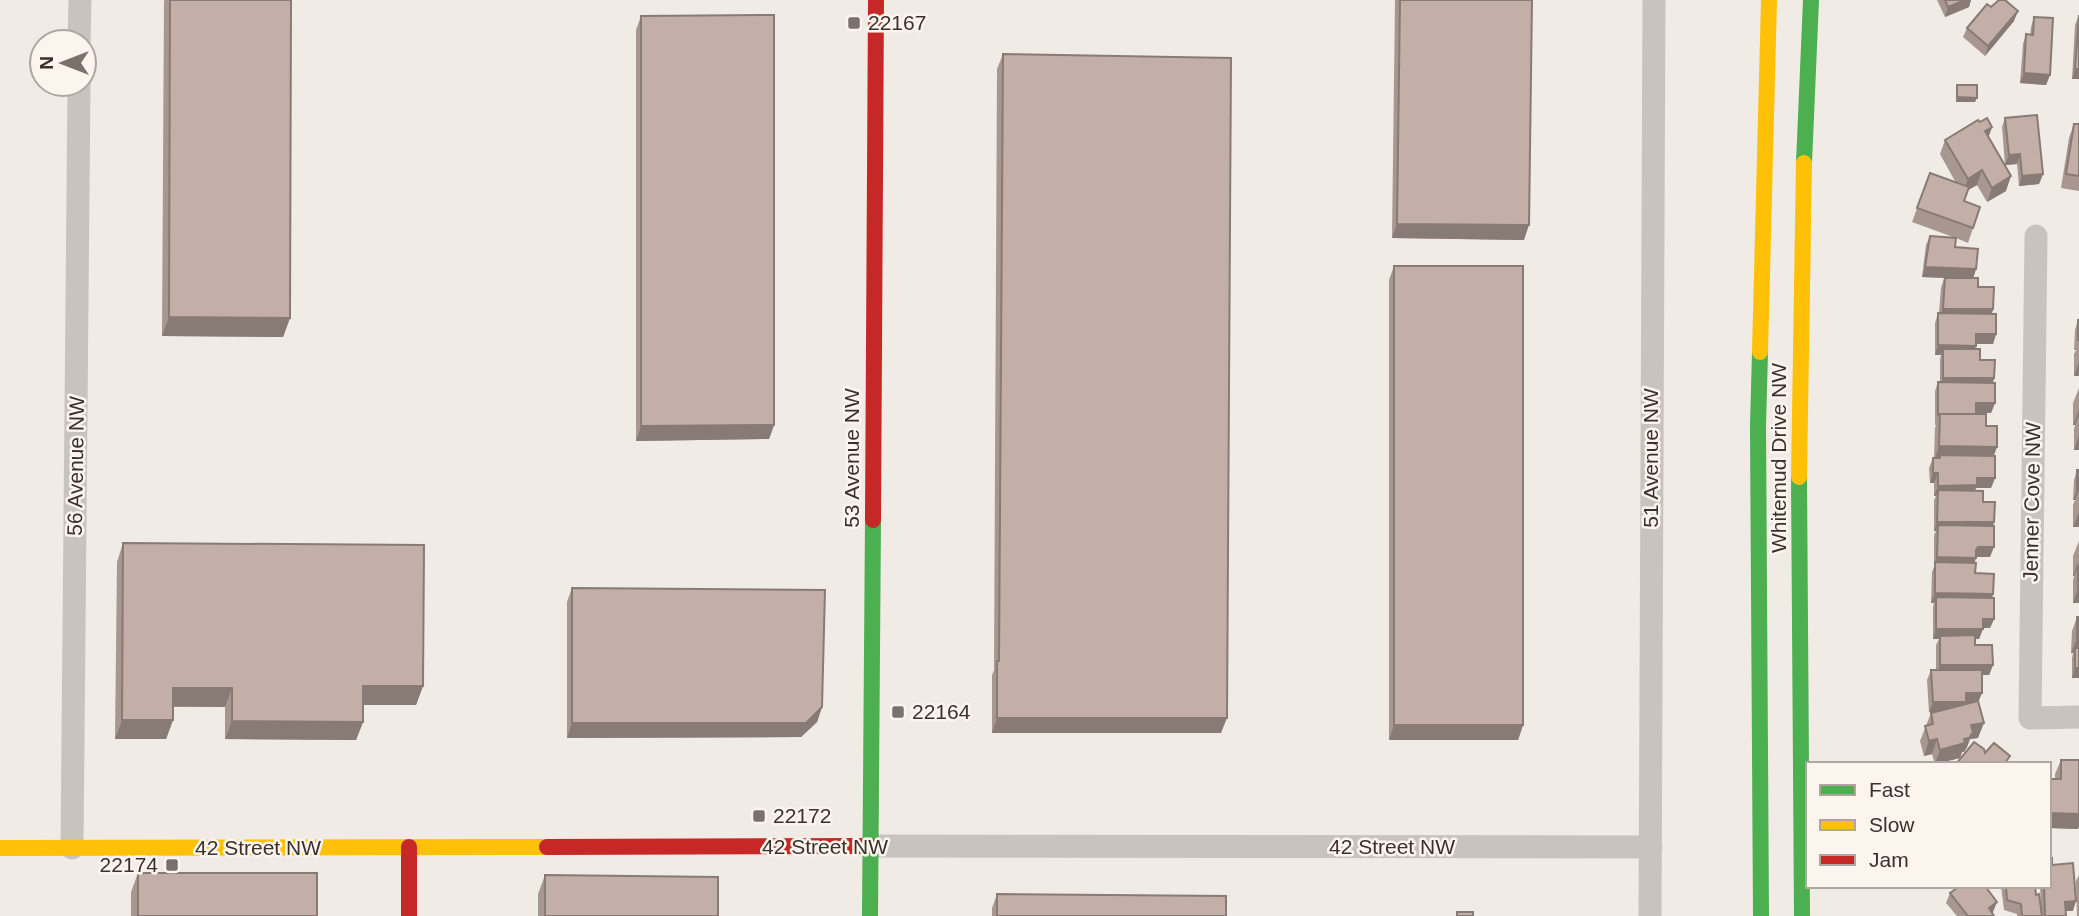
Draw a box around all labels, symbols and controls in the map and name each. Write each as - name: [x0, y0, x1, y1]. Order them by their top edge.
- place label: 22167: [868, 11, 926, 34]
- marker: 22167: [846, 15, 862, 31]
- north arrow: [28, 28, 98, 98]
- text: N: [36, 56, 57, 70]
- street label: Whitemud Drive NW: [1767, 363, 1790, 553]
- street label: 53 Avenue NW: [840, 388, 863, 528]
- street label: 51 Avenue NW: [1639, 388, 1662, 528]
- street label: 56 Avenue NW: [63, 396, 88, 536]
- street label: Jenner Cove NW: [2019, 422, 2044, 582]
- place label: 22164: [912, 700, 971, 723]
- marker: 22164: [890, 704, 906, 720]
- legend: [1806, 762, 2051, 888]
- text: Fast: [1869, 778, 1910, 801]
- place label: 22172: [773, 804, 831, 827]
- marker: 22172: [751, 808, 767, 824]
- text: Slow: [1869, 813, 1915, 836]
- street label: 42 Street NW: [762, 835, 888, 858]
- street label: 42 Street NW: [1329, 835, 1455, 858]
- street label: 42 Street NW: [195, 836, 321, 859]
- text: Jam: [1869, 848, 1909, 871]
- place label: 22174: [100, 853, 158, 876]
- marker: 22174: [164, 857, 180, 873]

